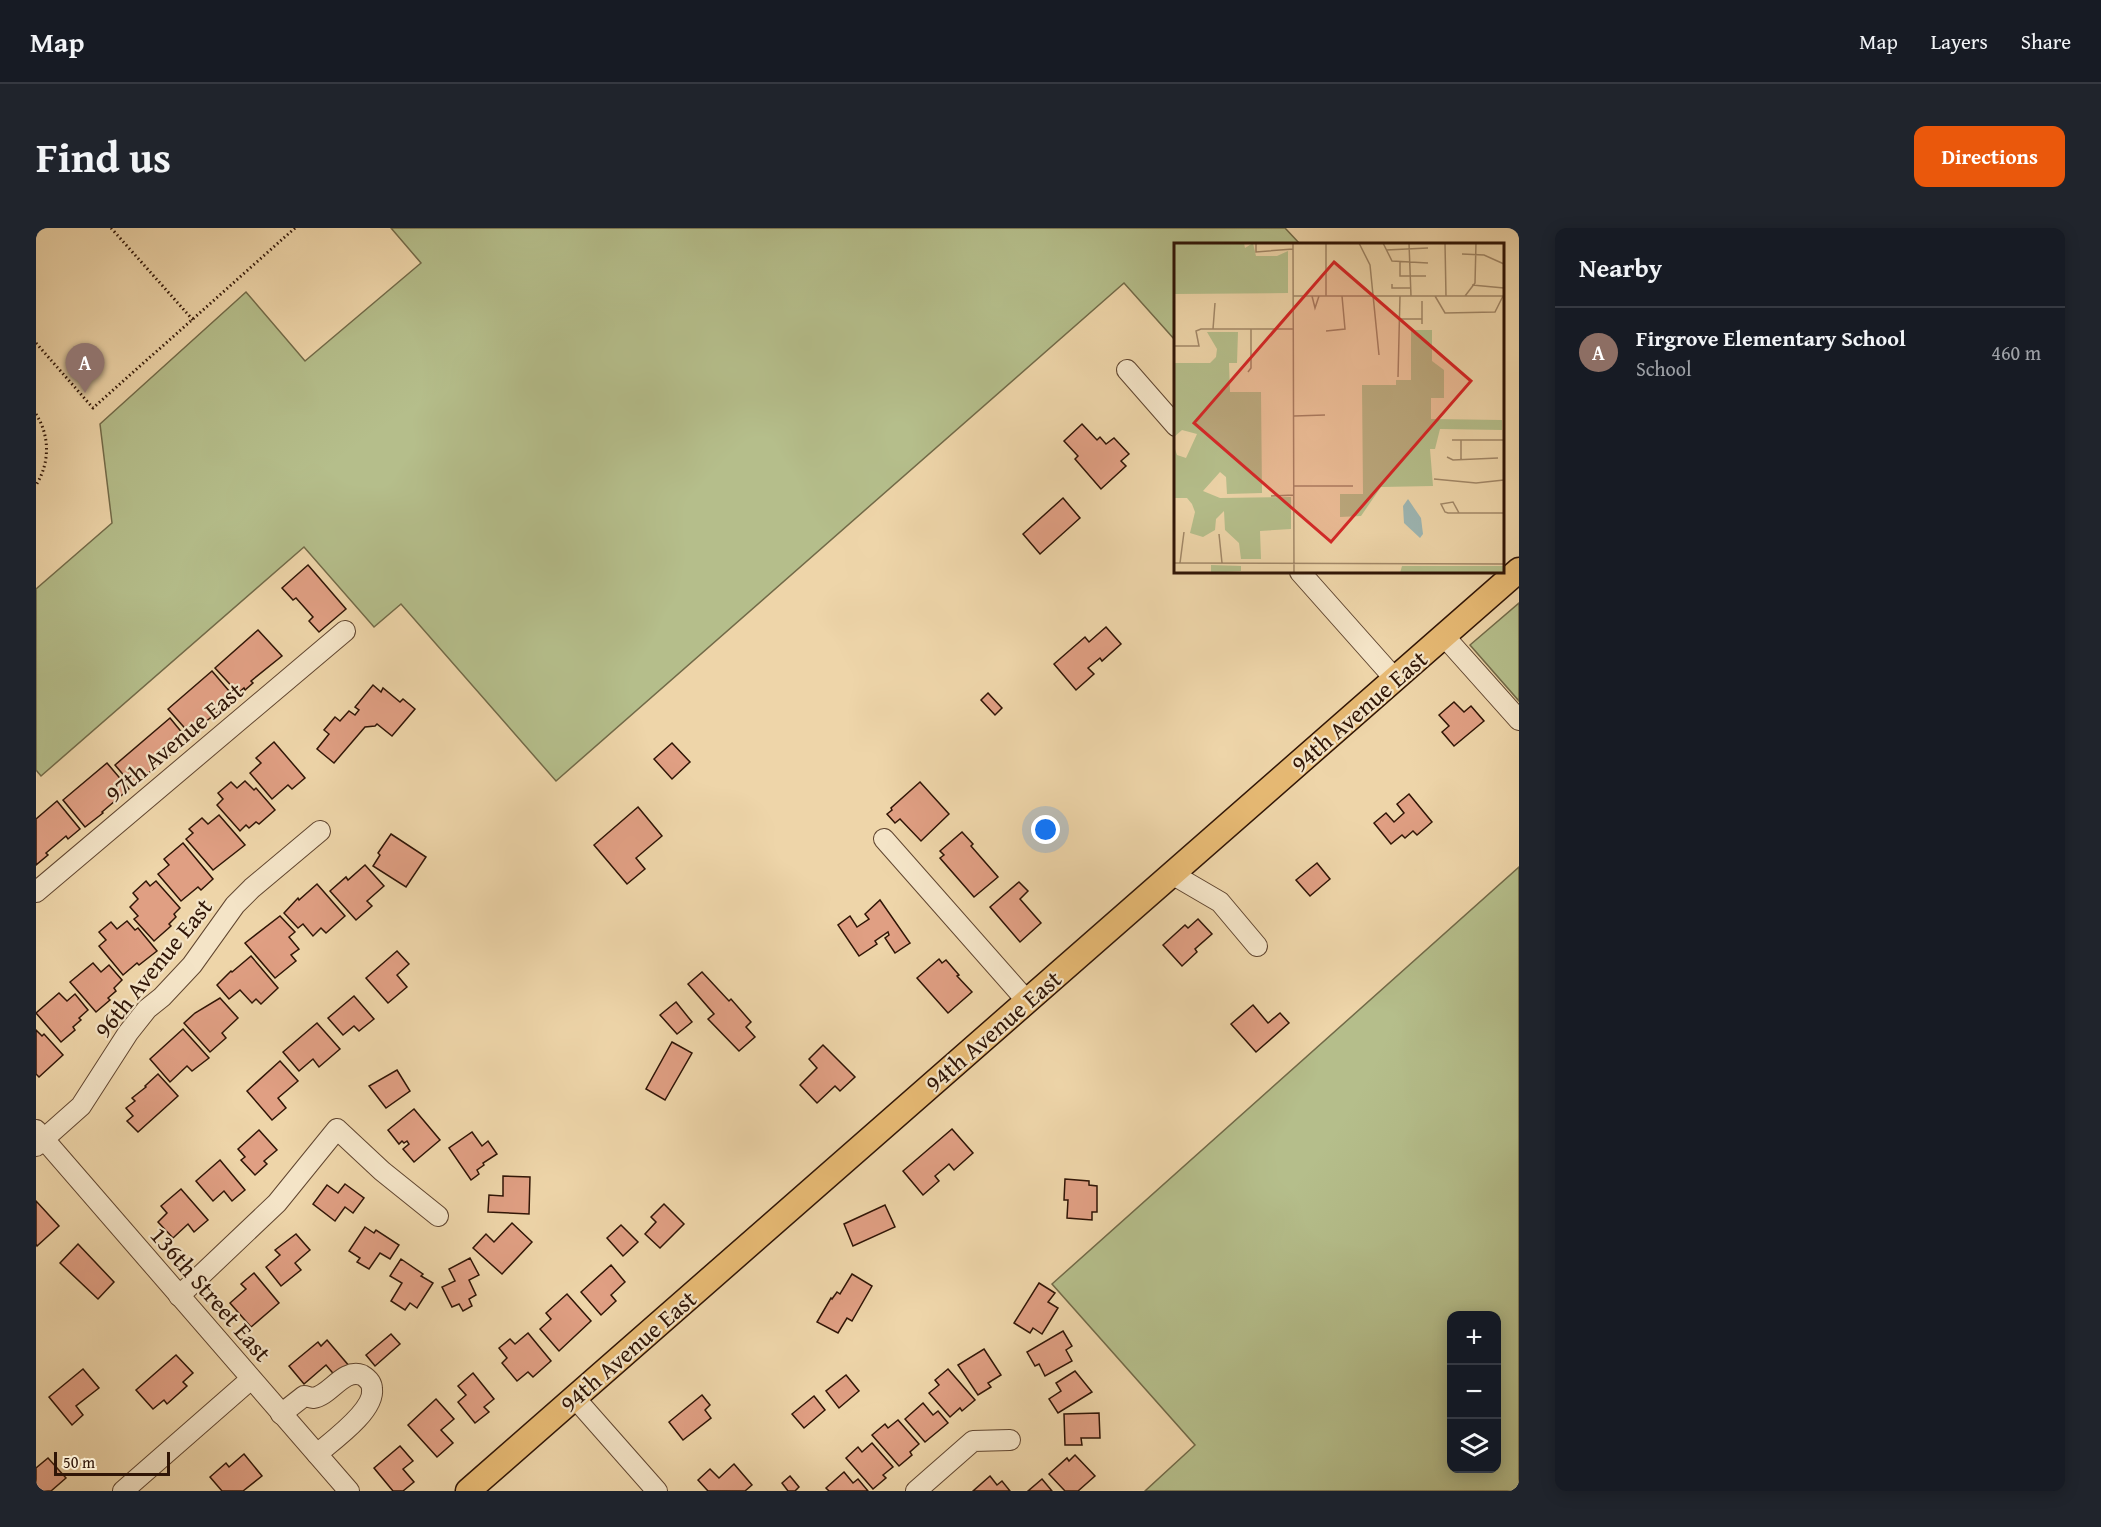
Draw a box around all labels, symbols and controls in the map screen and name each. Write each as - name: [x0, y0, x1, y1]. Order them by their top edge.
- text: Map: [30, 21, 84, 62]
- text: Map: [1859, 26, 1898, 57]
- text: Layers: [1931, 26, 1988, 57]
- text: Share: [2021, 26, 2071, 57]
- text: Find us: [36, 126, 171, 187]
- button: Directions: [1914, 126, 2065, 187]
- inset map: [1174, 243, 1504, 573]
- text: Nearby: [1579, 248, 1662, 287]
- text: Firgrove Elementary School: [1636, 322, 1906, 354]
- text: A: [1592, 338, 1605, 367]
- text: 460 m: [1991, 338, 2041, 367]
- pin: A: [65, 344, 104, 393]
- text: School: [1636, 354, 1692, 383]
- street label: 94th Avenue East: [1283, 641, 1435, 780]
- street label: 97th Avenue East: [97, 673, 251, 810]
- your location: [1031, 815, 1060, 844]
- street label: 96th Avenue East: [86, 890, 221, 1045]
- street label: 94th Avenue East: [917, 961, 1069, 1100]
- street label: 136th Street East: [142, 1219, 280, 1370]
- street label: 94th Avenue East: [552, 1281, 704, 1420]
- map controls: [1447, 1311, 1501, 1473]
- button: +: [1447, 1311, 1501, 1365]
- button: −: [1447, 1365, 1501, 1419]
- button: layers: [1447, 1419, 1501, 1473]
- scale bar: [54, 1449, 170, 1476]
- text: 50 m: [63, 1450, 95, 1474]

